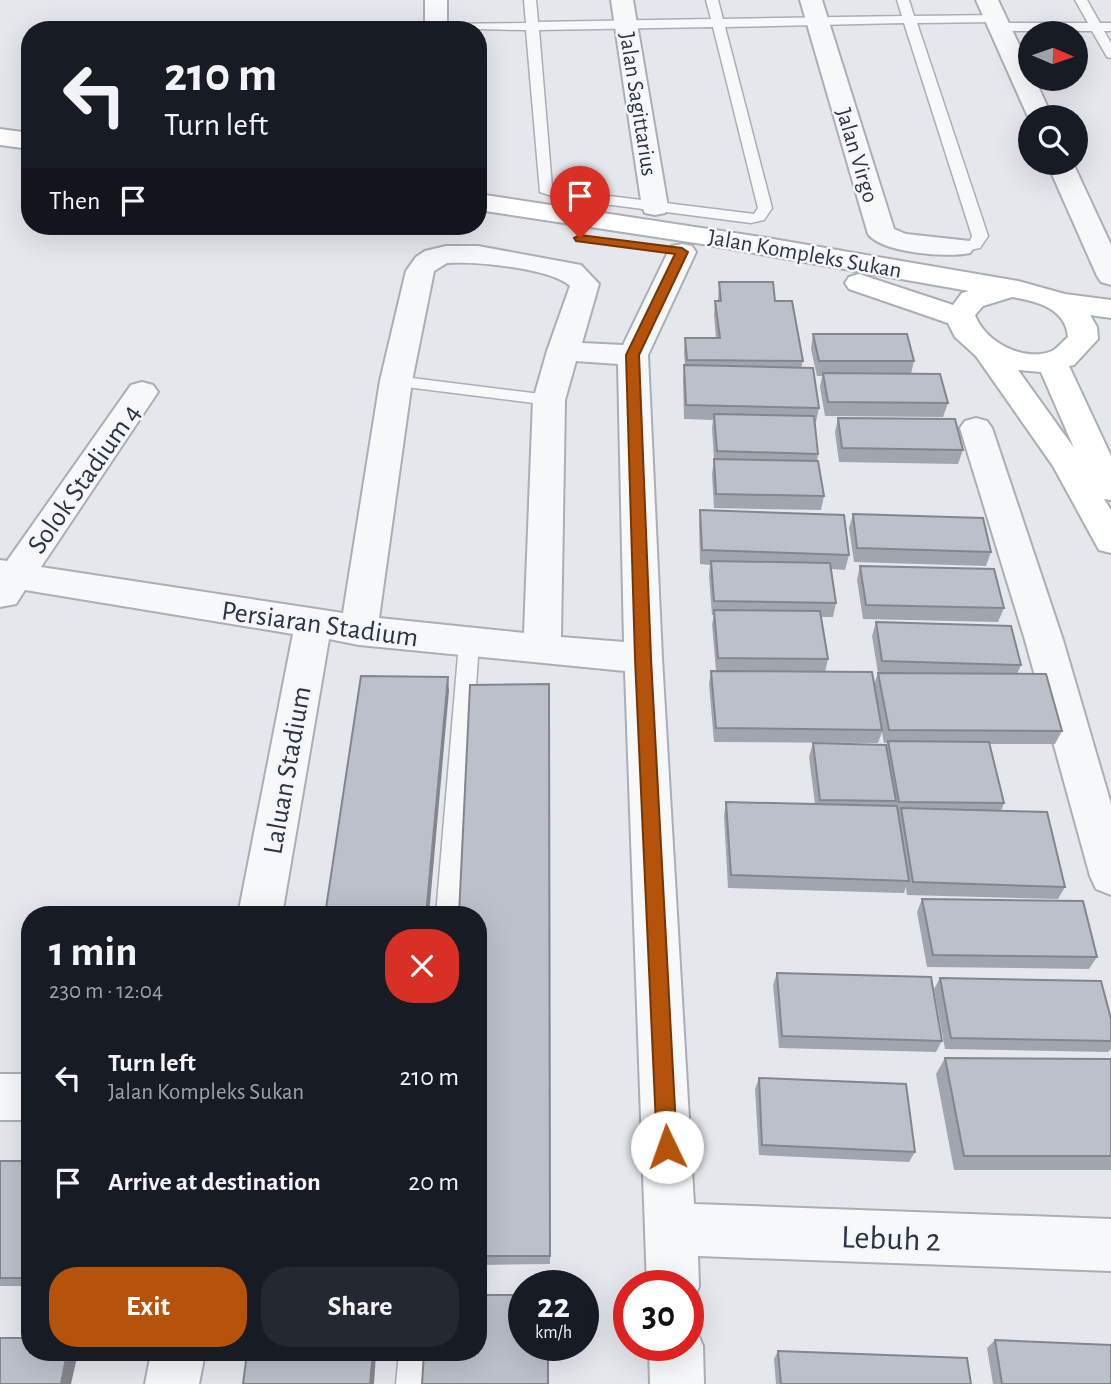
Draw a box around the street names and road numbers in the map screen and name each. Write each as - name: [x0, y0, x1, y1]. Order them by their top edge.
- street label: Jalan Sagittarius: [615, 31, 660, 178]
- street label: Jalan Virgo: [831, 105, 882, 205]
- street label: Jalan Kompleks Sukan: [706, 226, 903, 283]
- street label: Solok Stadium 4: [23, 399, 146, 559]
- street label: Persiaran Stadium: [220, 597, 420, 653]
- street label: Laluan Stadium: [259, 684, 317, 857]
- street label: Lebuh 2: [840, 1221, 941, 1258]

